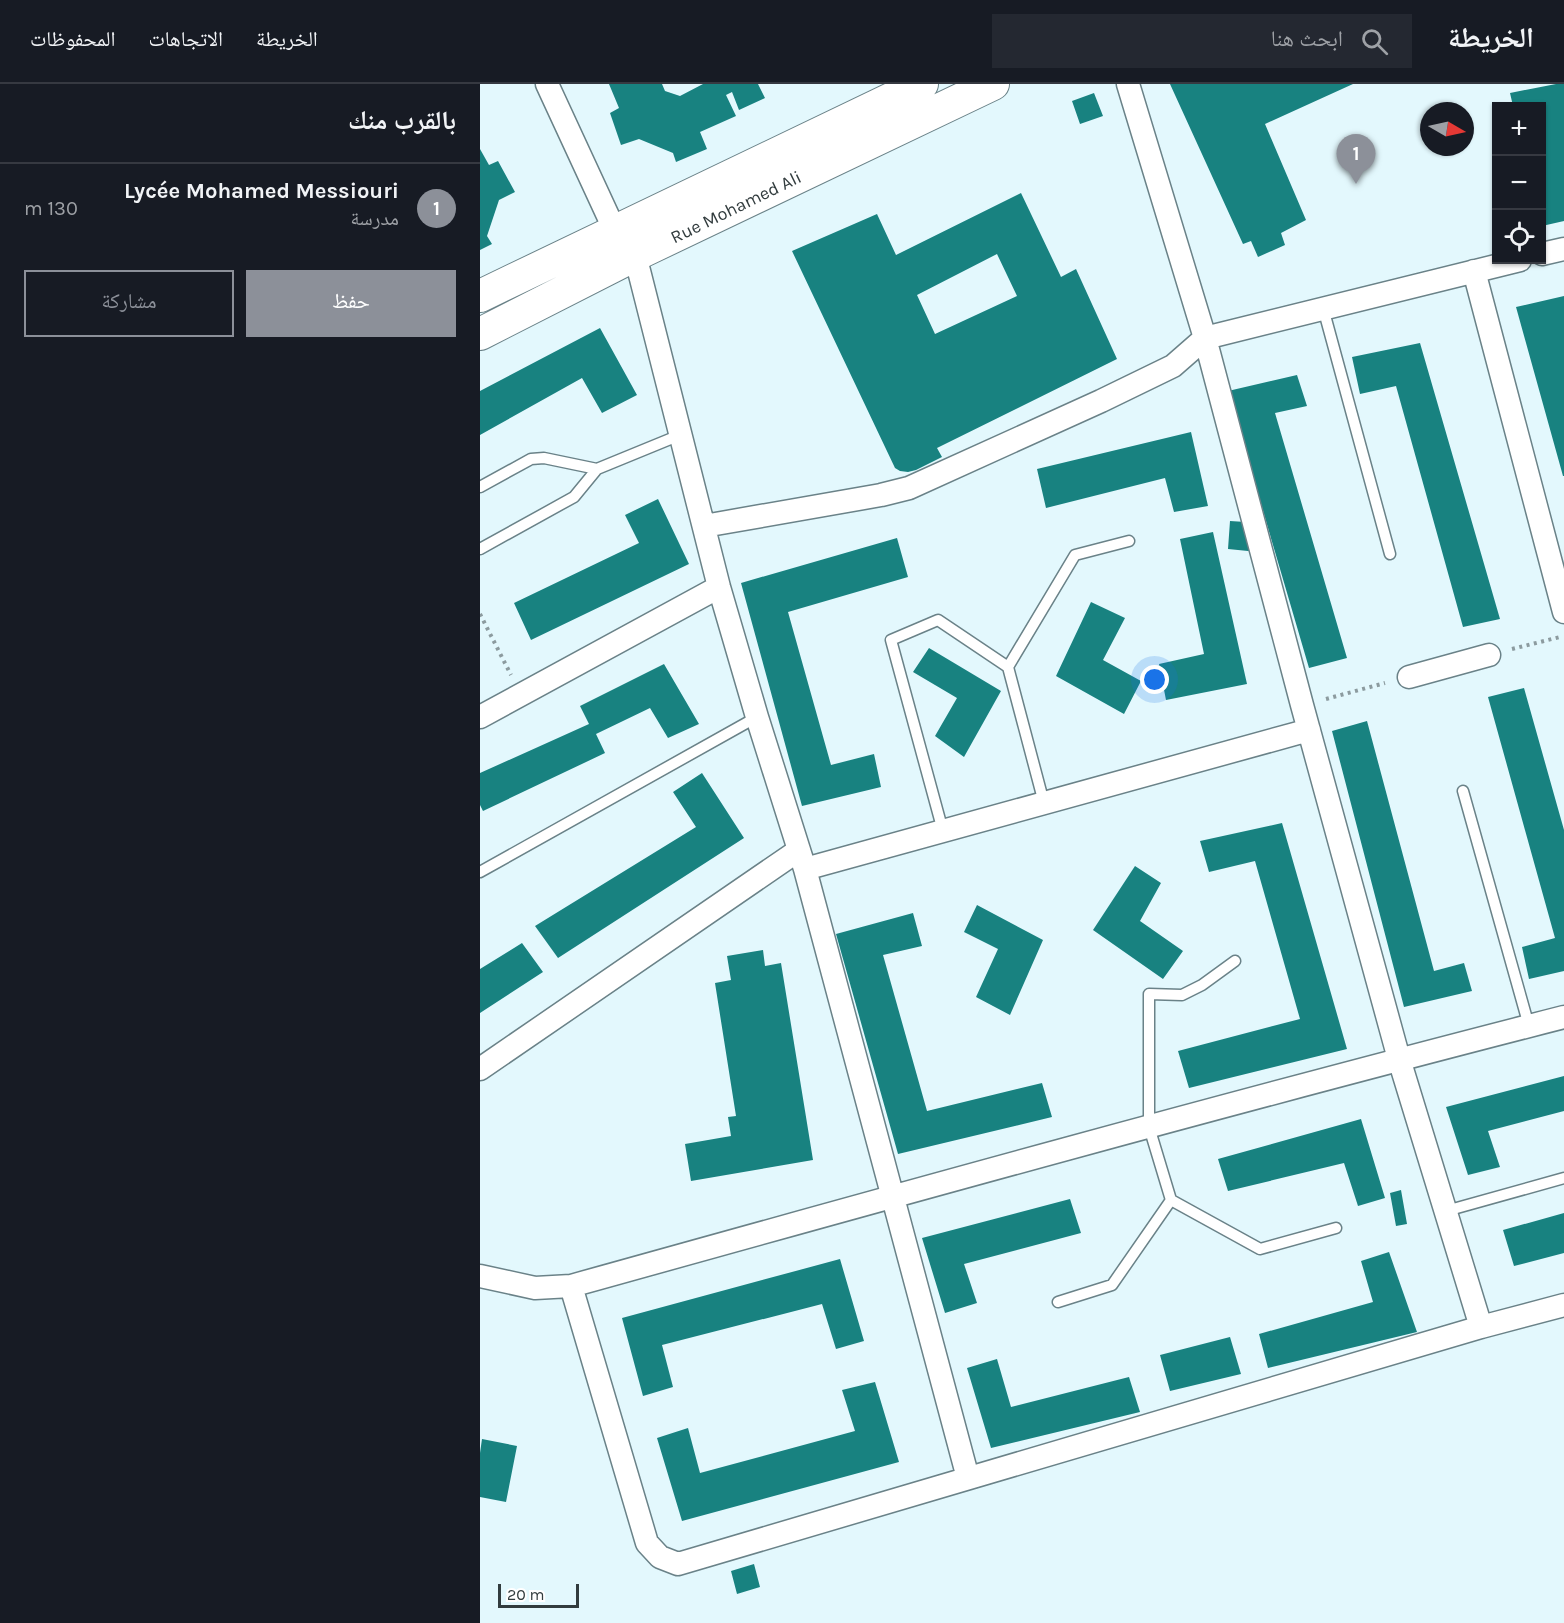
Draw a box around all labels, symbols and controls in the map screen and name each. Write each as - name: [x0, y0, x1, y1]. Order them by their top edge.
- search box: [992, 14, 1412, 68]
- text: الخريطة: [1448, 21, 1534, 54]
- icon: search: [1358, 25, 1391, 58]
- text: ابحث هنا: [1271, 26, 1343, 52]
- text: المحفوظات: [30, 27, 115, 51]
- text: الاتجاهات: [148, 27, 223, 51]
- text: الخريطة: [256, 27, 318, 51]
- north arrow: [1420, 102, 1474, 156]
- map controls: [1492, 102, 1546, 264]
- button: +: [1492, 102, 1546, 156]
- text: بالقرب منك: [348, 105, 456, 136]
- pin: 1: [1336, 135, 1376, 184]
- button: −: [1492, 156, 1546, 210]
- street label: Rue Mohamed Ali: [667, 166, 805, 248]
- text: Lycée Mohamed Messiouri: [124, 178, 399, 204]
- text: 130 m: [24, 197, 78, 220]
- text: 1: [433, 197, 440, 220]
- text: مدرسة: [350, 207, 399, 230]
- button: locate: [1492, 210, 1546, 264]
- button: مشاركة: [24, 270, 234, 337]
- button: حفظ: [246, 270, 456, 337]
- your location: [1140, 665, 1169, 694]
- scale bar: [498, 1581, 579, 1608]
- text: 20 m: [507, 1585, 545, 1604]

